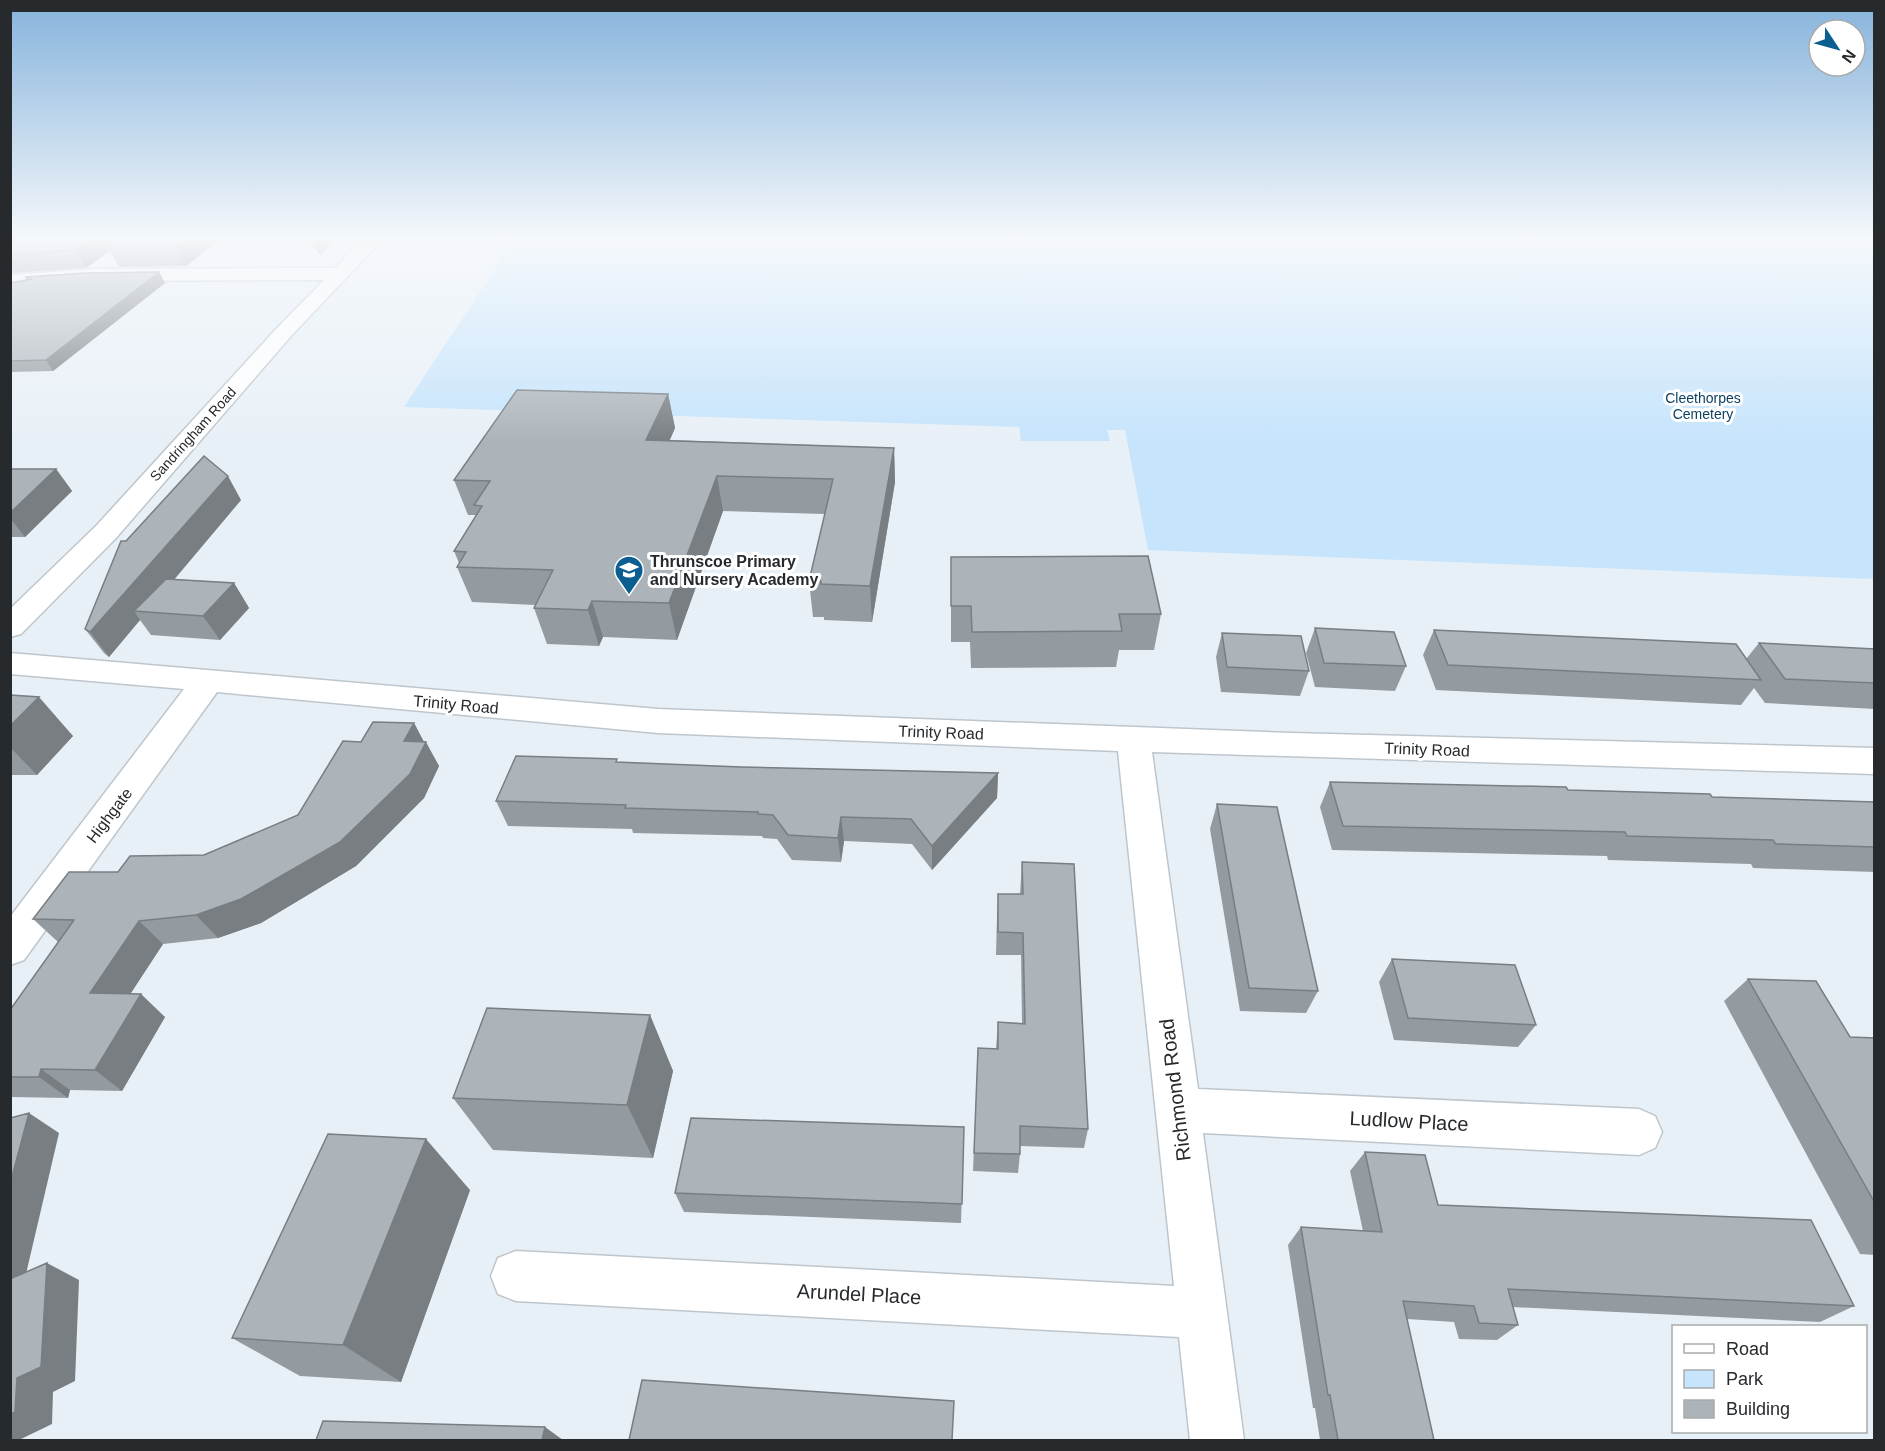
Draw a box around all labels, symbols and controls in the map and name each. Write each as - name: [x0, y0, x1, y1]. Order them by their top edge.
- north arrow: [1807, 18, 1867, 78]
- text: N: [1838, 47, 1859, 66]
- street label: Sandringham Road: [147, 384, 239, 484]
- park label: Cleethorpes Cemetery: [1665, 390, 1741, 422]
- place label: Thrunscoe Primary and Nursery Academy: [650, 553, 818, 588]
- school or university icon: Thrunscoe Primary and Nursery Academy: [613, 554, 645, 596]
- street label: Trinity Road: [413, 692, 499, 717]
- street label: Trinity Road: [898, 723, 984, 742]
- street label: Trinity Road: [1384, 740, 1470, 759]
- street label: Highgate: [83, 785, 136, 846]
- street label: Richmond Road: [1155, 1017, 1195, 1163]
- street label: Ludlow Place: [1349, 1107, 1469, 1135]
- street label: Arundel Place: [796, 1280, 922, 1308]
- legend: [1672, 1325, 1867, 1433]
- text: Road: [1726, 1339, 1769, 1359]
- text: Park: [1726, 1369, 1764, 1389]
- text: Building: [1726, 1399, 1790, 1419]

